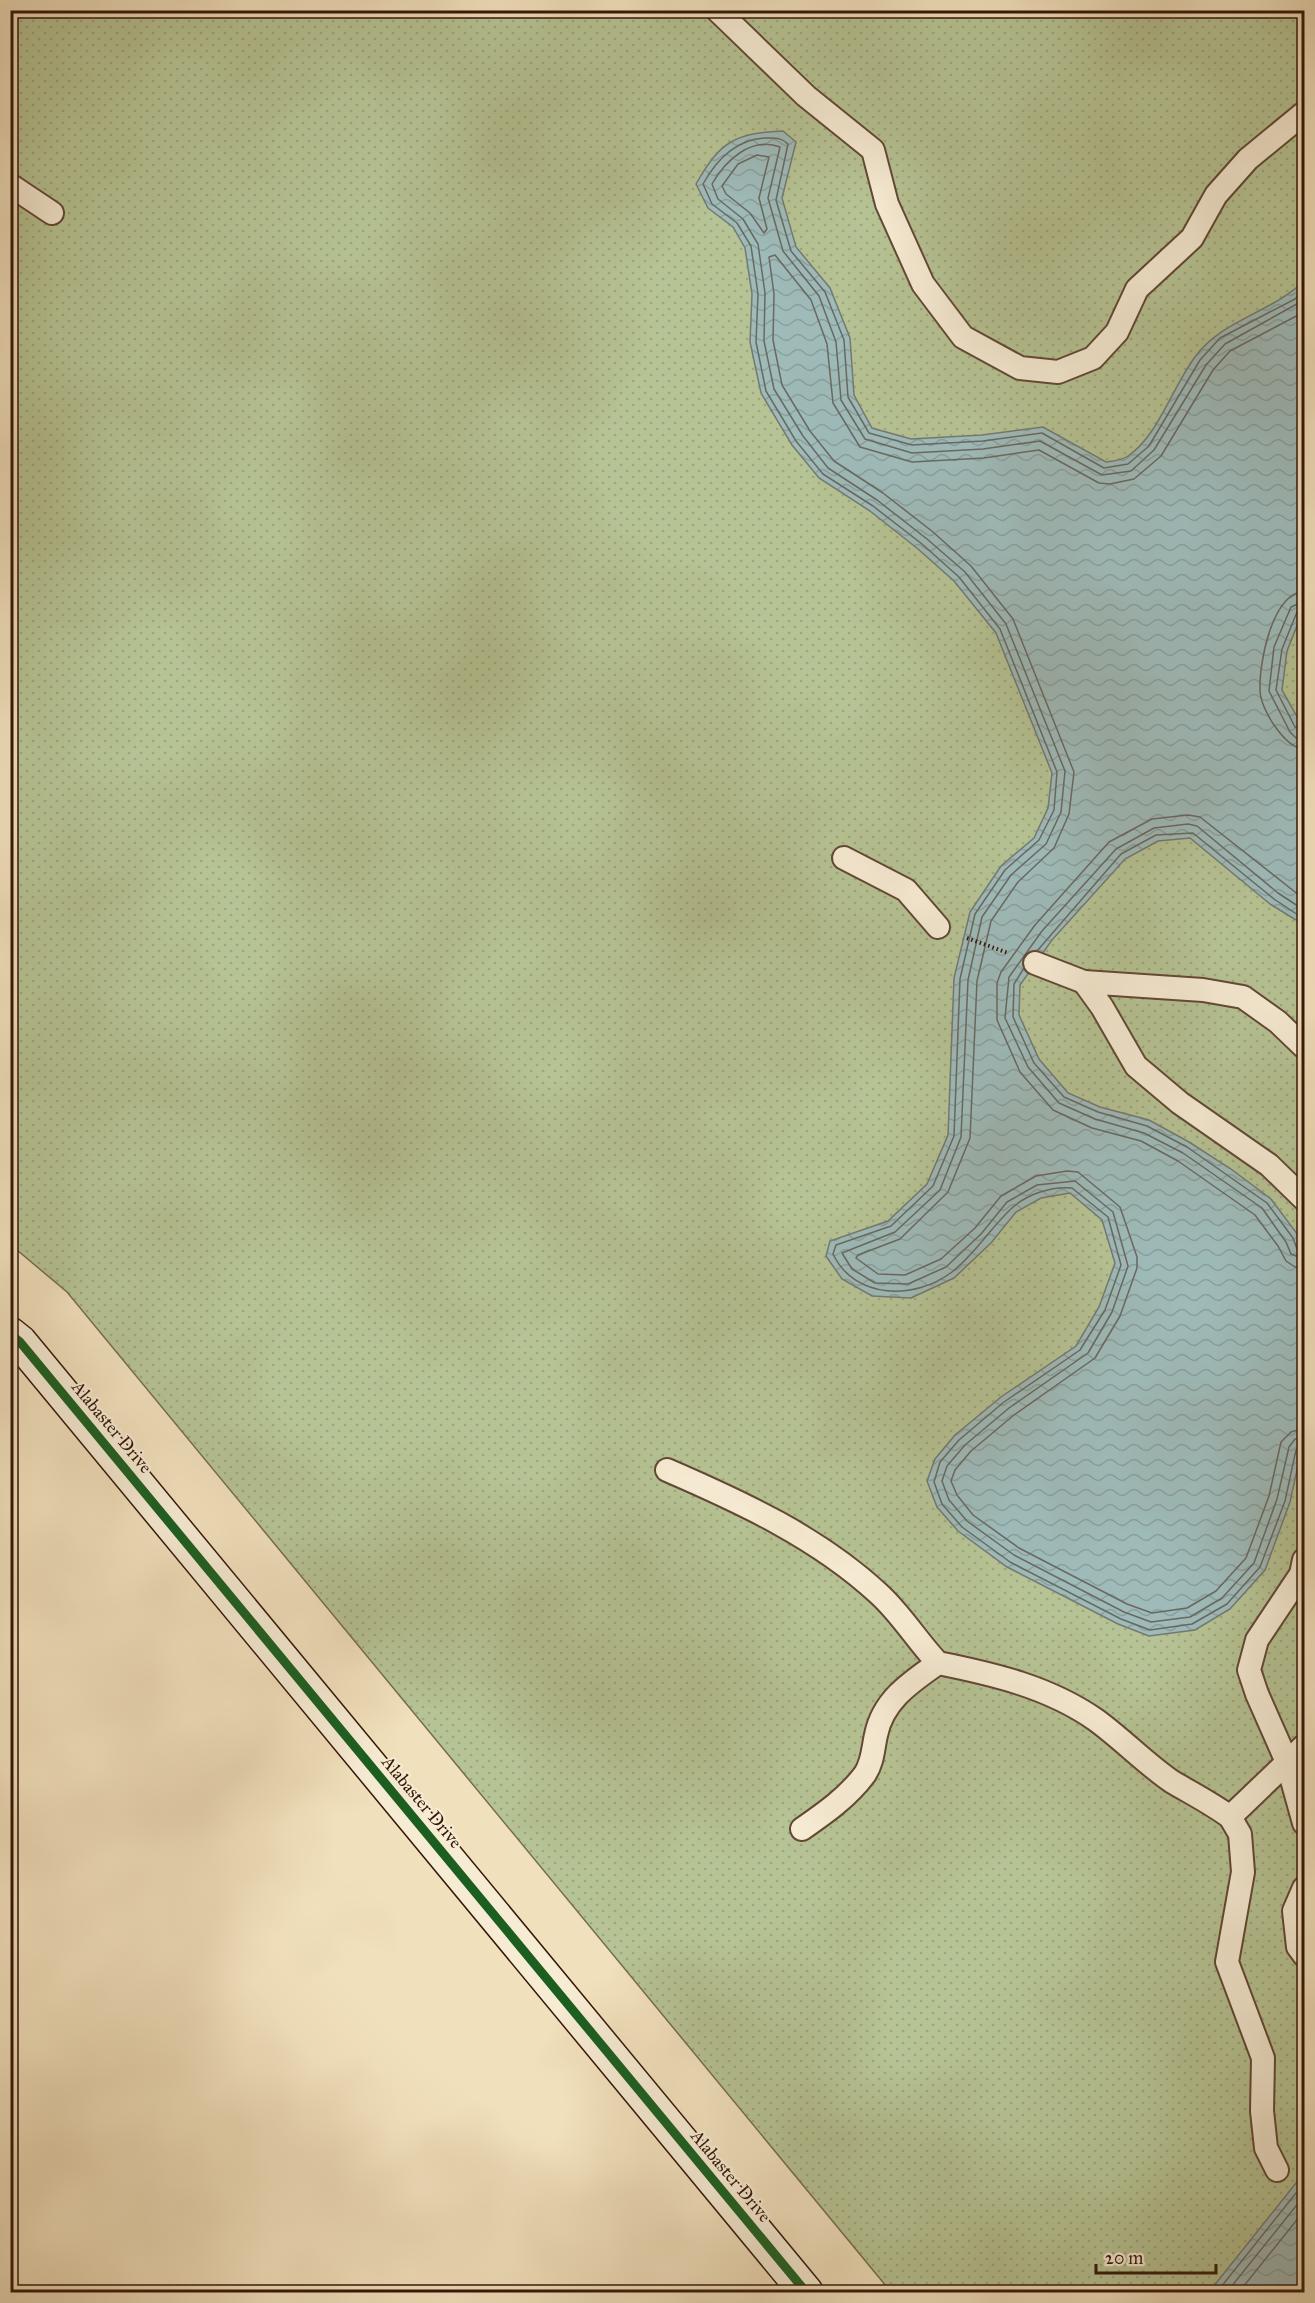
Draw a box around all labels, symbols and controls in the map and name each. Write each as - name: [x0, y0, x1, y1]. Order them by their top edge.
- street label: Alabaster Drive: [66, 1376, 157, 1478]
- street label: Alabaster Drive: [376, 1751, 467, 1853]
- street label: Alabaster Drive: [685, 2125, 776, 2227]
- scale bar: [1096, 2237, 1216, 2275]
- text: 20 m: [1105, 2247, 1143, 2269]

